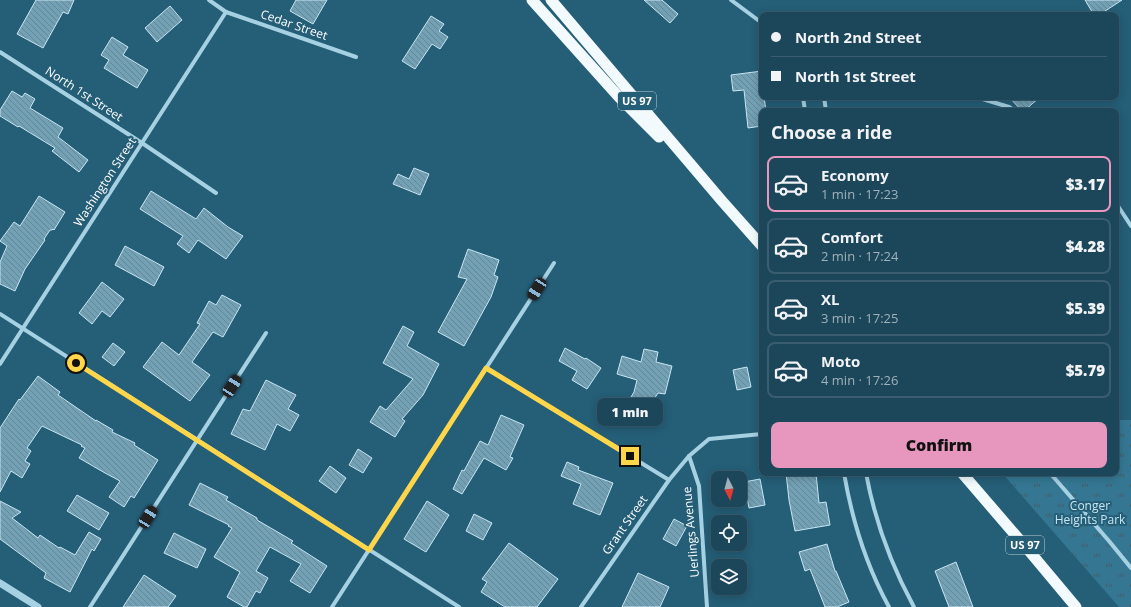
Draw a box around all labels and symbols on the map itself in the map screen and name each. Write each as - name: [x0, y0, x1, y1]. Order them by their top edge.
- street label: Cedar Street: [258, 5, 330, 44]
- street label: North 1st Street: [42, 62, 126, 125]
- road number: US 97: [618, 92, 656, 110]
- street label: Washington Street: [69, 134, 140, 230]
- car: [525, 276, 549, 302]
- route start: [67, 354, 85, 372]
- car: [220, 373, 244, 399]
- callout: 1 min: [597, 398, 663, 426]
- route end: [621, 447, 639, 465]
- north arrow: [711, 471, 747, 507]
- street label: Uerlings Avenue: [678, 486, 703, 578]
- street label: Grant Street: [598, 492, 651, 558]
- park label: Conger Heights Park: [1055, 497, 1126, 528]
- car: [137, 504, 159, 530]
- road number: US 97: [1006, 536, 1044, 554]

